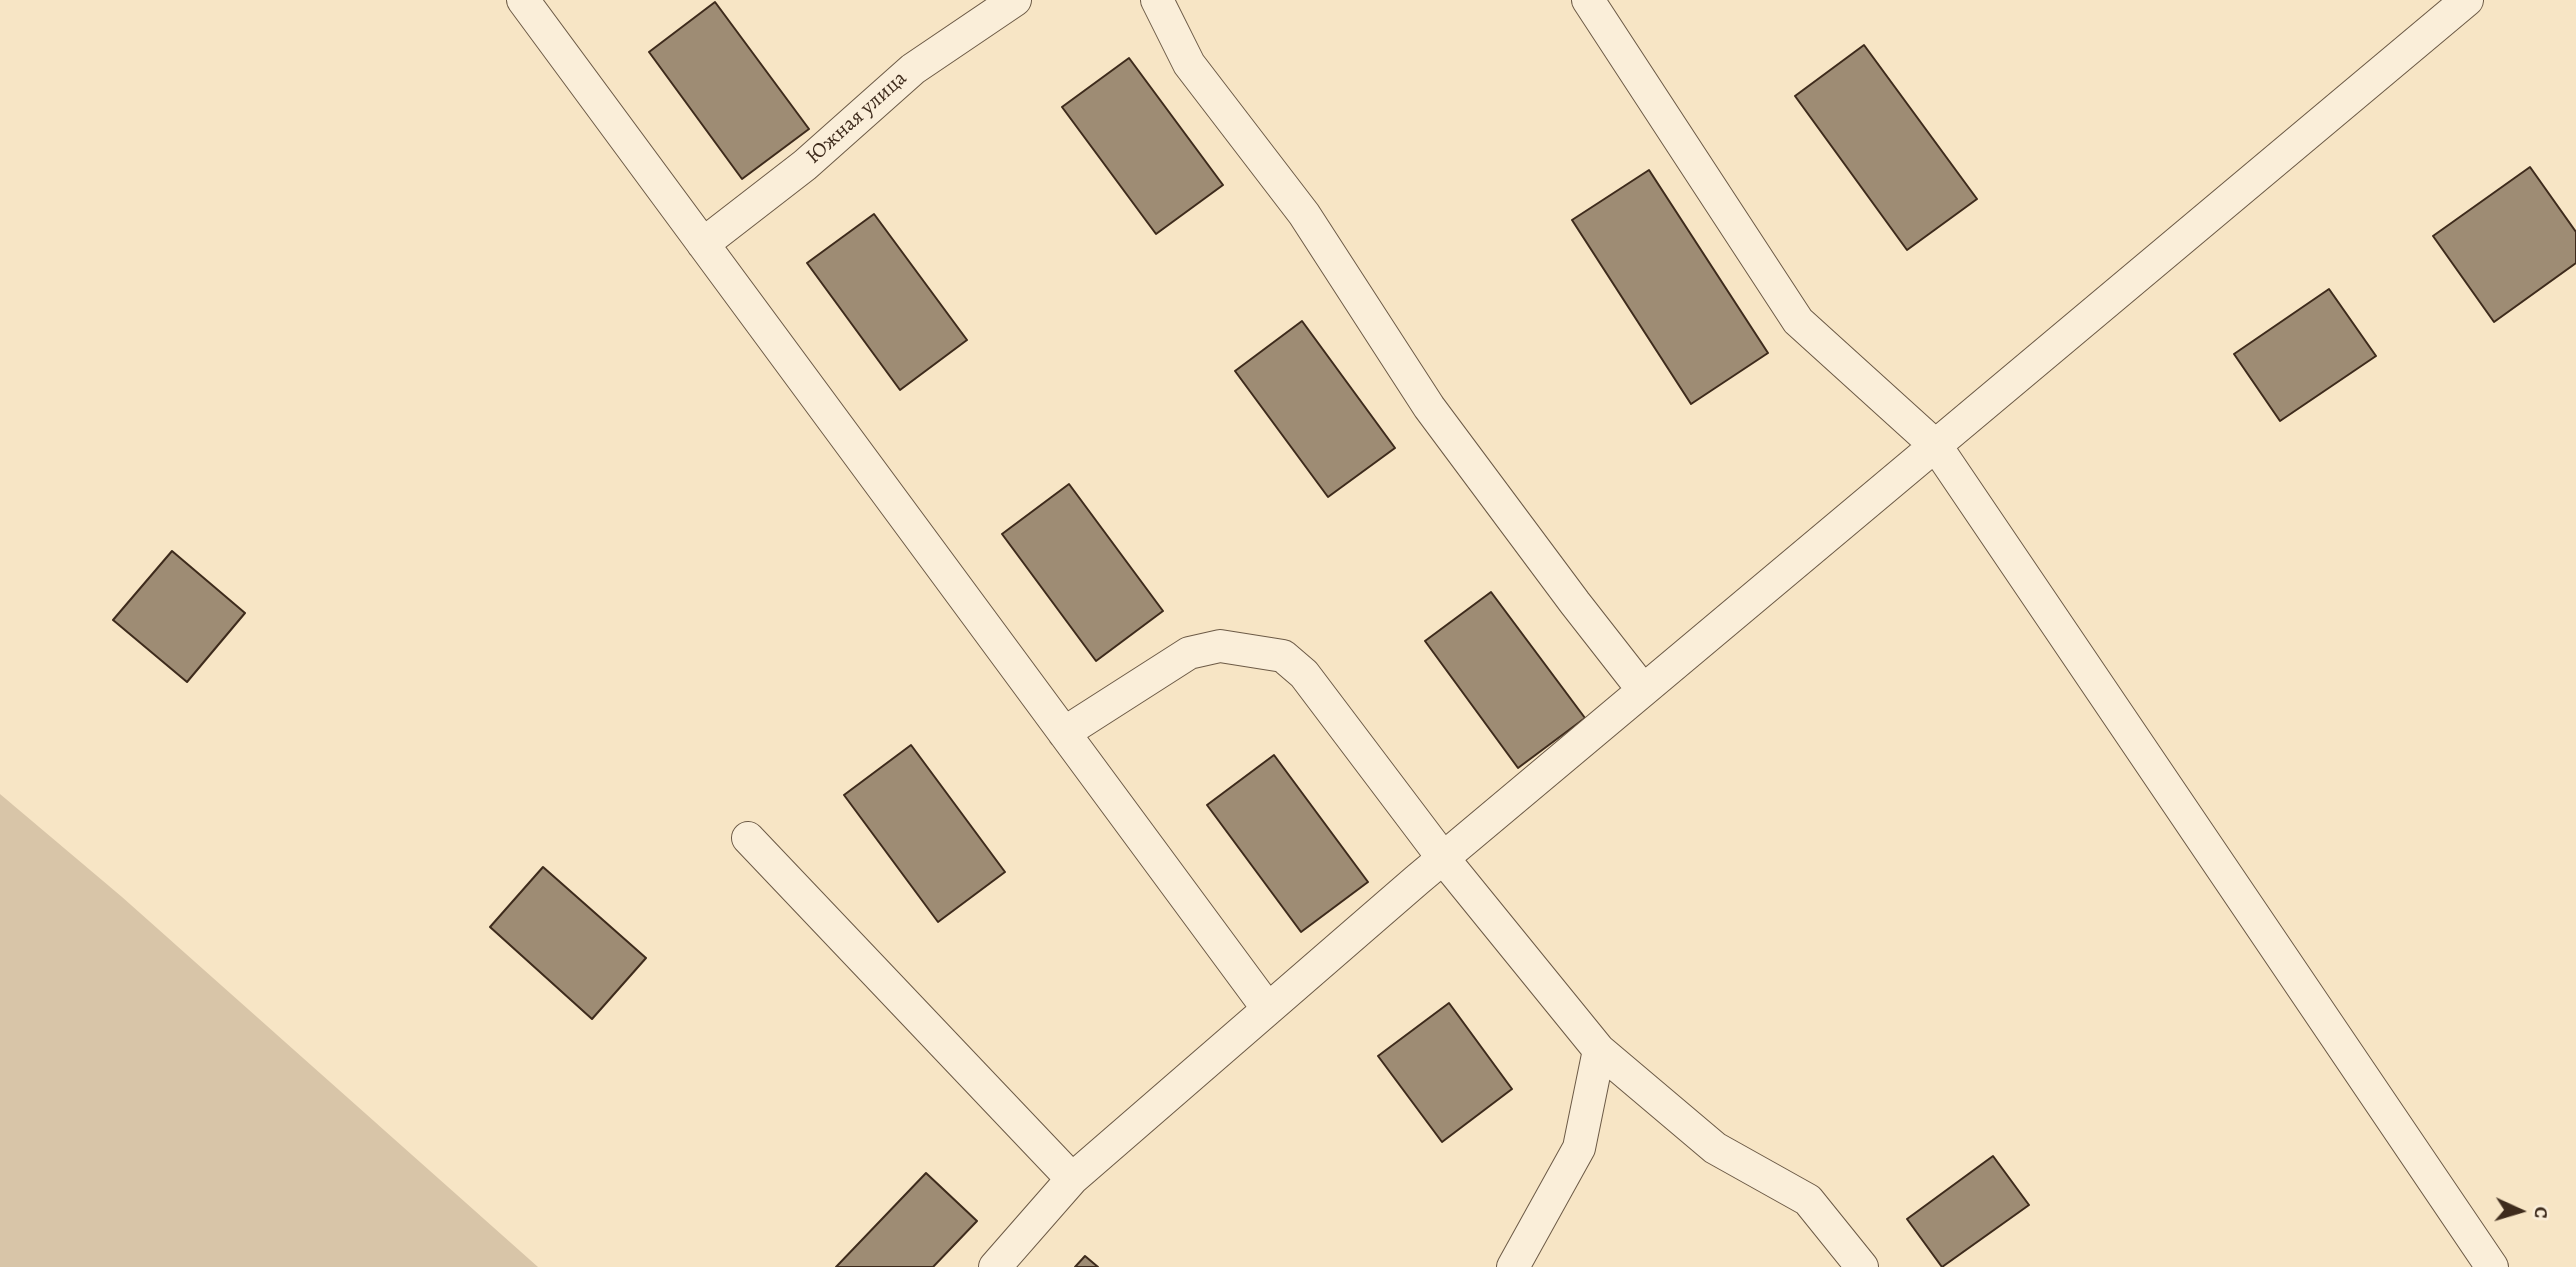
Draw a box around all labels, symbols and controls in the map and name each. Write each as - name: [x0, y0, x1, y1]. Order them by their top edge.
- street label: Южная улица: [802, 66, 912, 170]
- north arrow: [2485, 1176, 2555, 1246]
- text: С: [2528, 1206, 2554, 1219]

